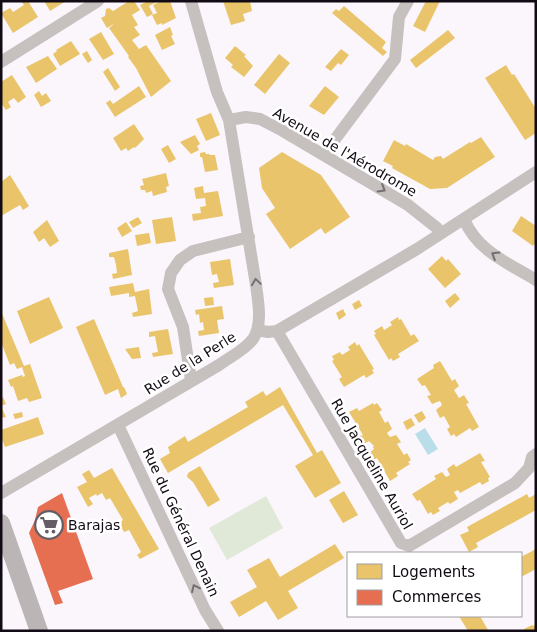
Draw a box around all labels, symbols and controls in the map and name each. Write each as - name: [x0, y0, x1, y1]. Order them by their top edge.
- street label: Avenue de l'Aérodrome: [270, 104, 420, 200]
- one-way arrow: [376, 183, 385, 193]
- one-way arrow: [491, 251, 500, 261]
- one-way arrow: [251, 277, 261, 286]
- street label: Rue de la Perle: [141, 328, 239, 398]
- street label: Rue Jacqueline Auriol: [328, 396, 416, 532]
- street label: Rue du Général Denain: [139, 445, 223, 599]
- supermarket icon: Barajas: [34, 510, 64, 540]
- place label: Barajas: [68, 517, 120, 533]
- legend: [347, 552, 522, 617]
- text: Logements: [392, 563, 475, 581]
- one-way arrow: [191, 584, 201, 593]
- text: Commerces: [392, 588, 481, 606]

